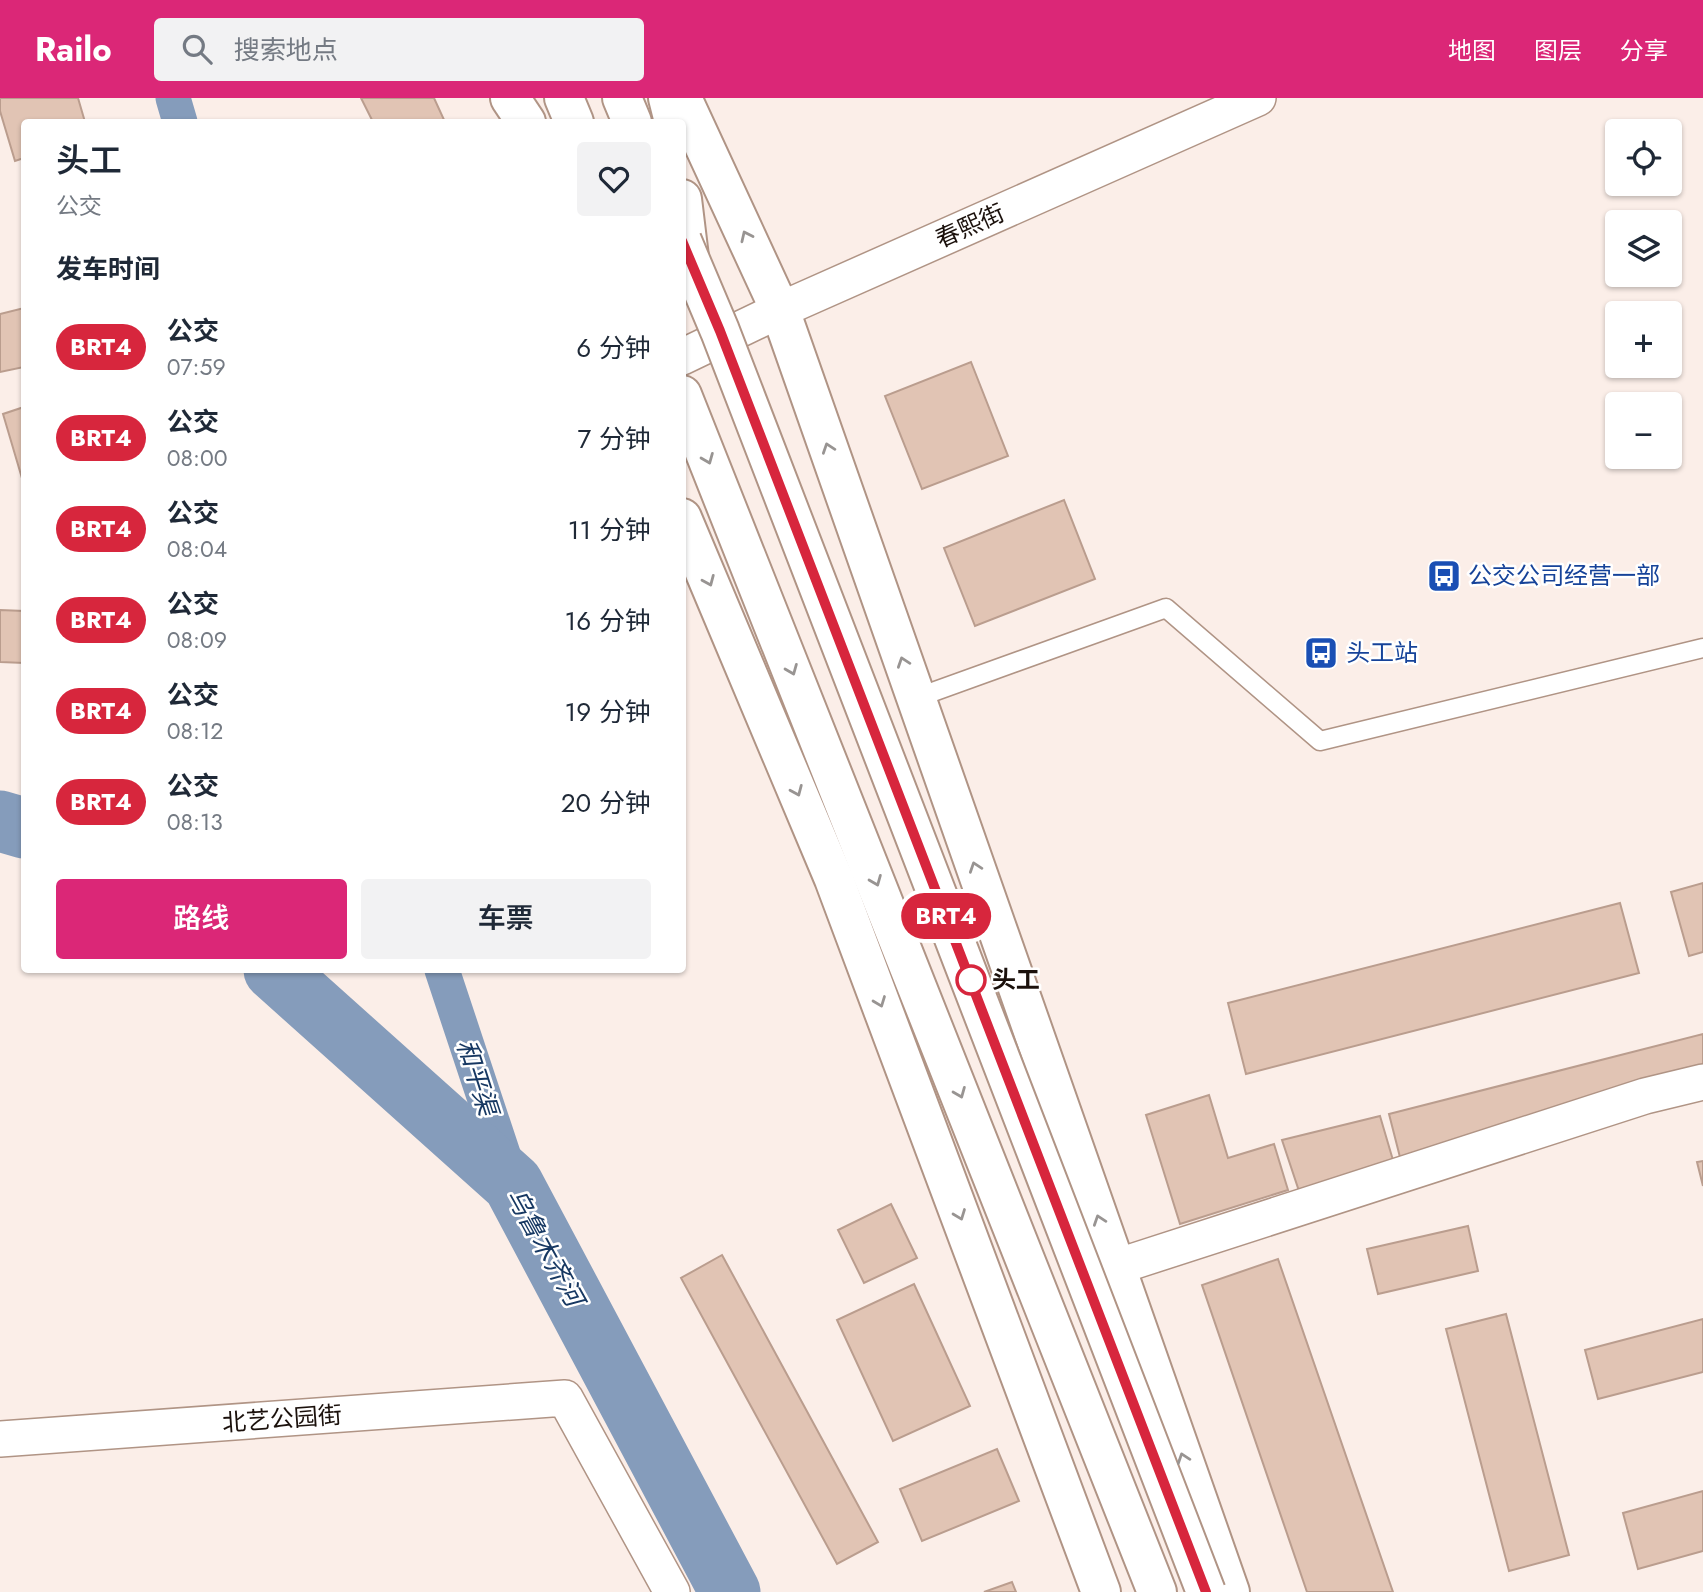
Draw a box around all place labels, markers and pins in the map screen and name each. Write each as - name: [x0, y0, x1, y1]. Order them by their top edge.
- bus stop icon: 公交公司经营一部: [1425, 557, 1463, 595]
- place label: 公交公司经营一部: [1468, 558, 1660, 593]
- bus stop icon: 头工站: [1302, 634, 1340, 672]
- place label: 头工站: [1346, 635, 1418, 670]
- place label: 头工: [992, 962, 1040, 997]
- marker: 头工: [956, 965, 986, 995]

